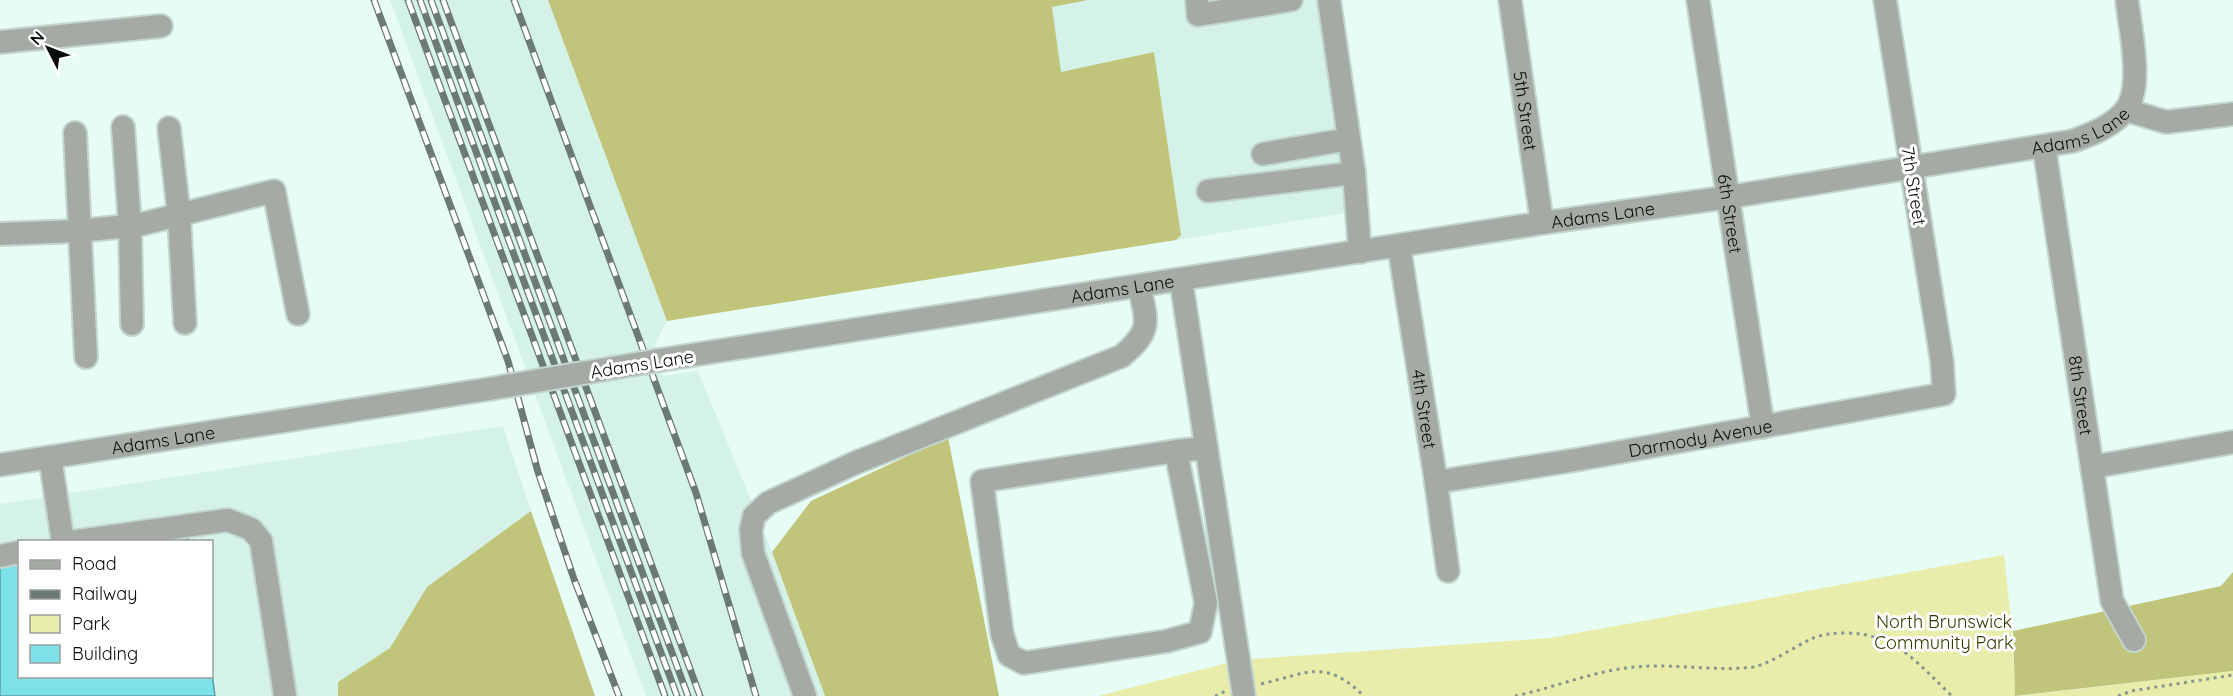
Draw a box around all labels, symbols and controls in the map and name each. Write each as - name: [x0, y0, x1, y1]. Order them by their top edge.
- north arrow: [18, 18, 78, 78]
- text: N: [25, 27, 48, 49]
- street label: 5th Street: [1509, 69, 1543, 152]
- street label: Adams Lane: [2030, 102, 2134, 159]
- street label: 7th Street: [1896, 145, 1932, 227]
- street label: 6th Street: [1713, 172, 1748, 255]
- street label: Adams Lane: [1550, 196, 1656, 233]
- street label: Adams Lane: [1069, 269, 1176, 308]
- street label: Adams Lane: [589, 344, 695, 384]
- street label: 8th Street: [2064, 354, 2099, 437]
- street label: 4th Street: [1407, 368, 1442, 450]
- street label: Darmody Avenue: [1627, 413, 1774, 462]
- street label: Adams Lane: [110, 420, 216, 459]
- legend: [18, 540, 213, 678]
- text: Road: [72, 552, 117, 575]
- text: Railway: [72, 582, 138, 605]
- park label: North Brunswick Community Park: [1874, 610, 2014, 654]
- text: Park: [72, 612, 110, 635]
- text: Building: [72, 642, 138, 665]

